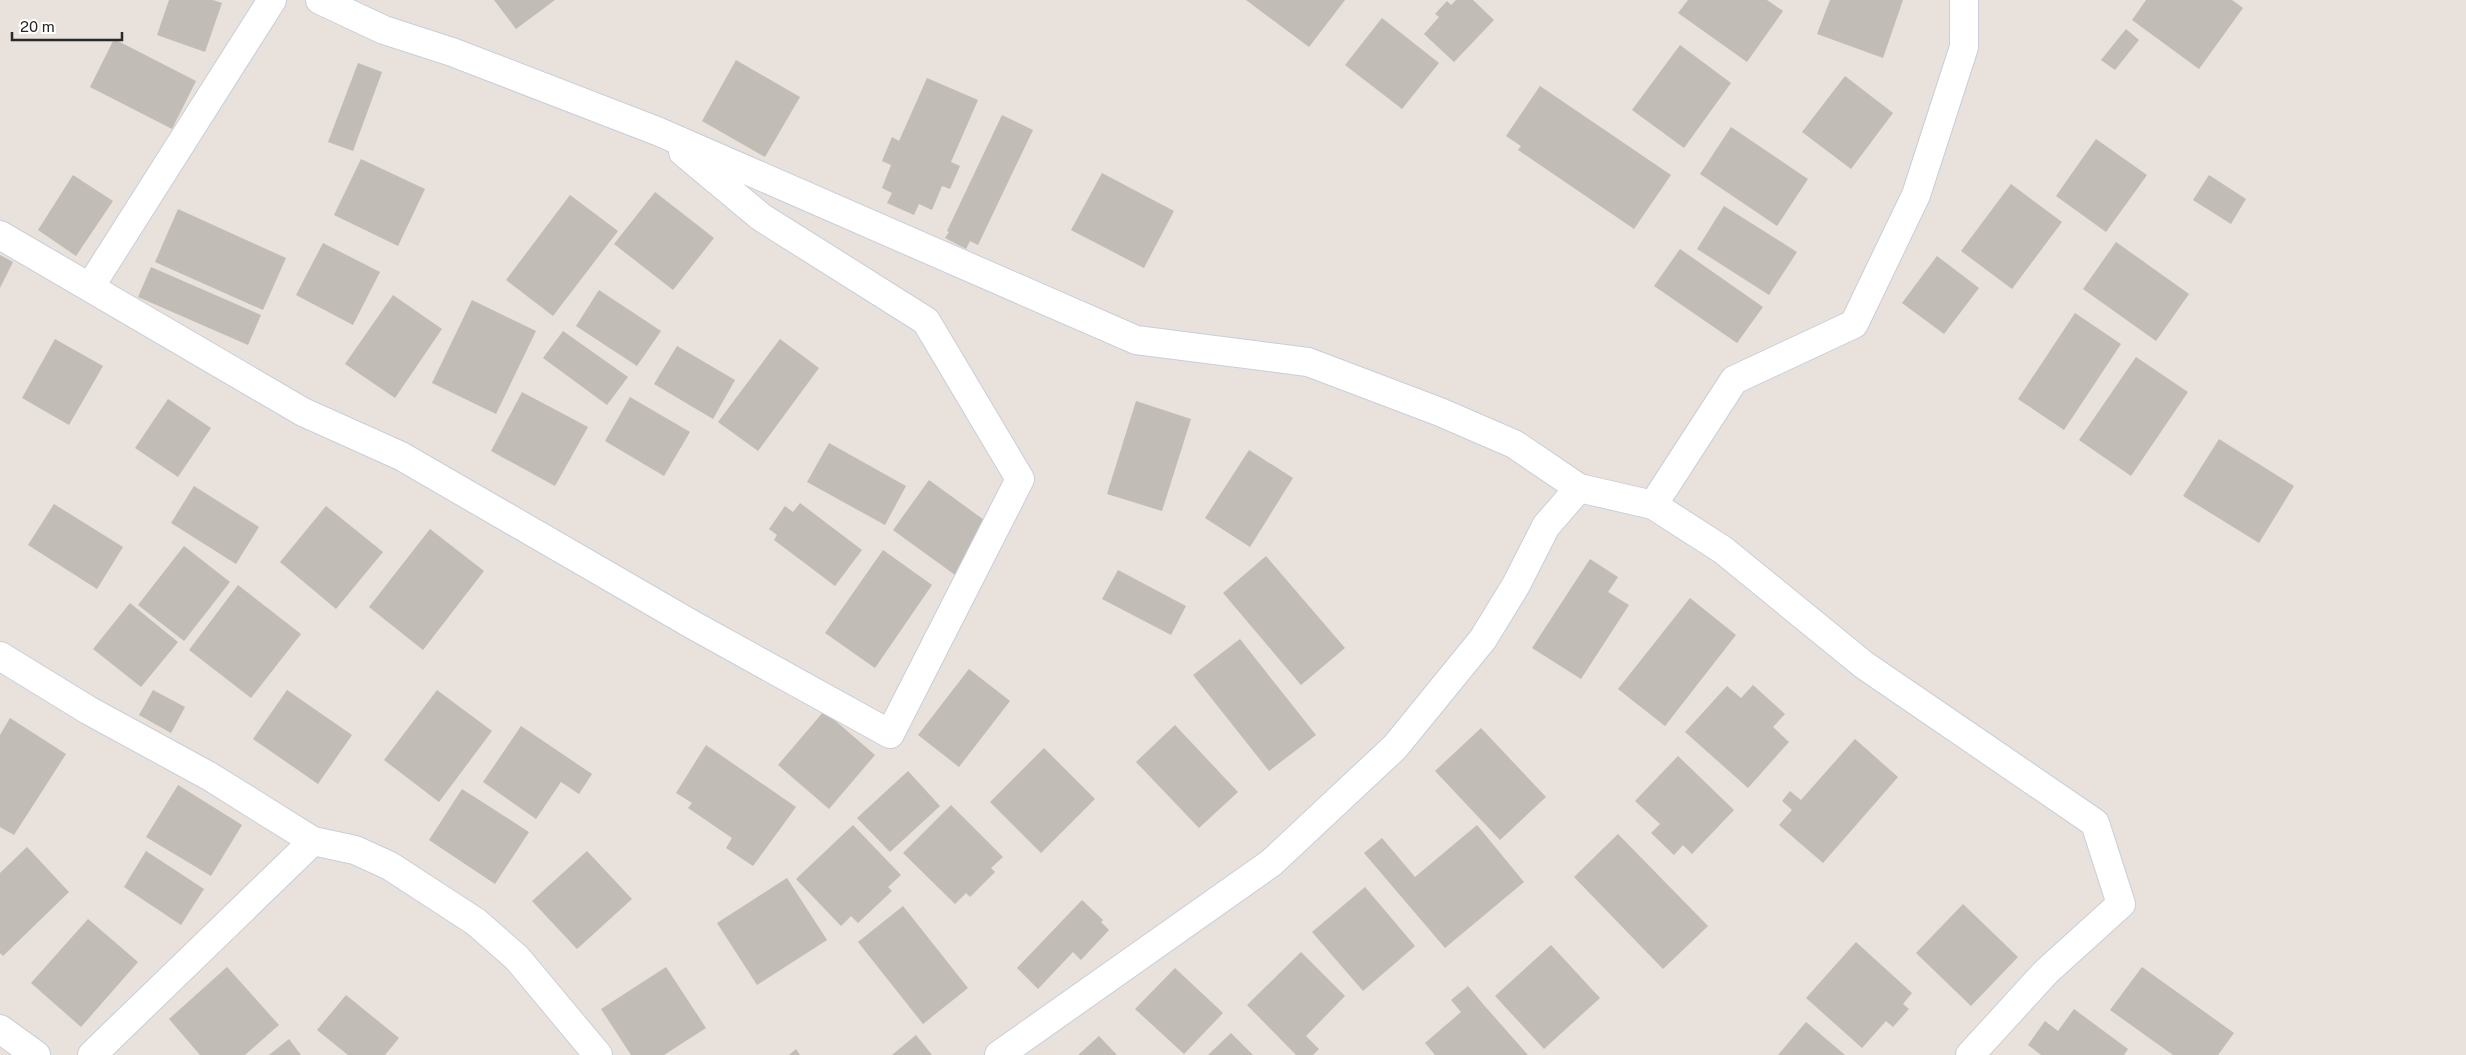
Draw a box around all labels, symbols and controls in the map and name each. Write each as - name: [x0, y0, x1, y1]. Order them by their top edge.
- scale bar: [12, 10, 122, 42]
- text: 20 m: [20, 18, 55, 35]

